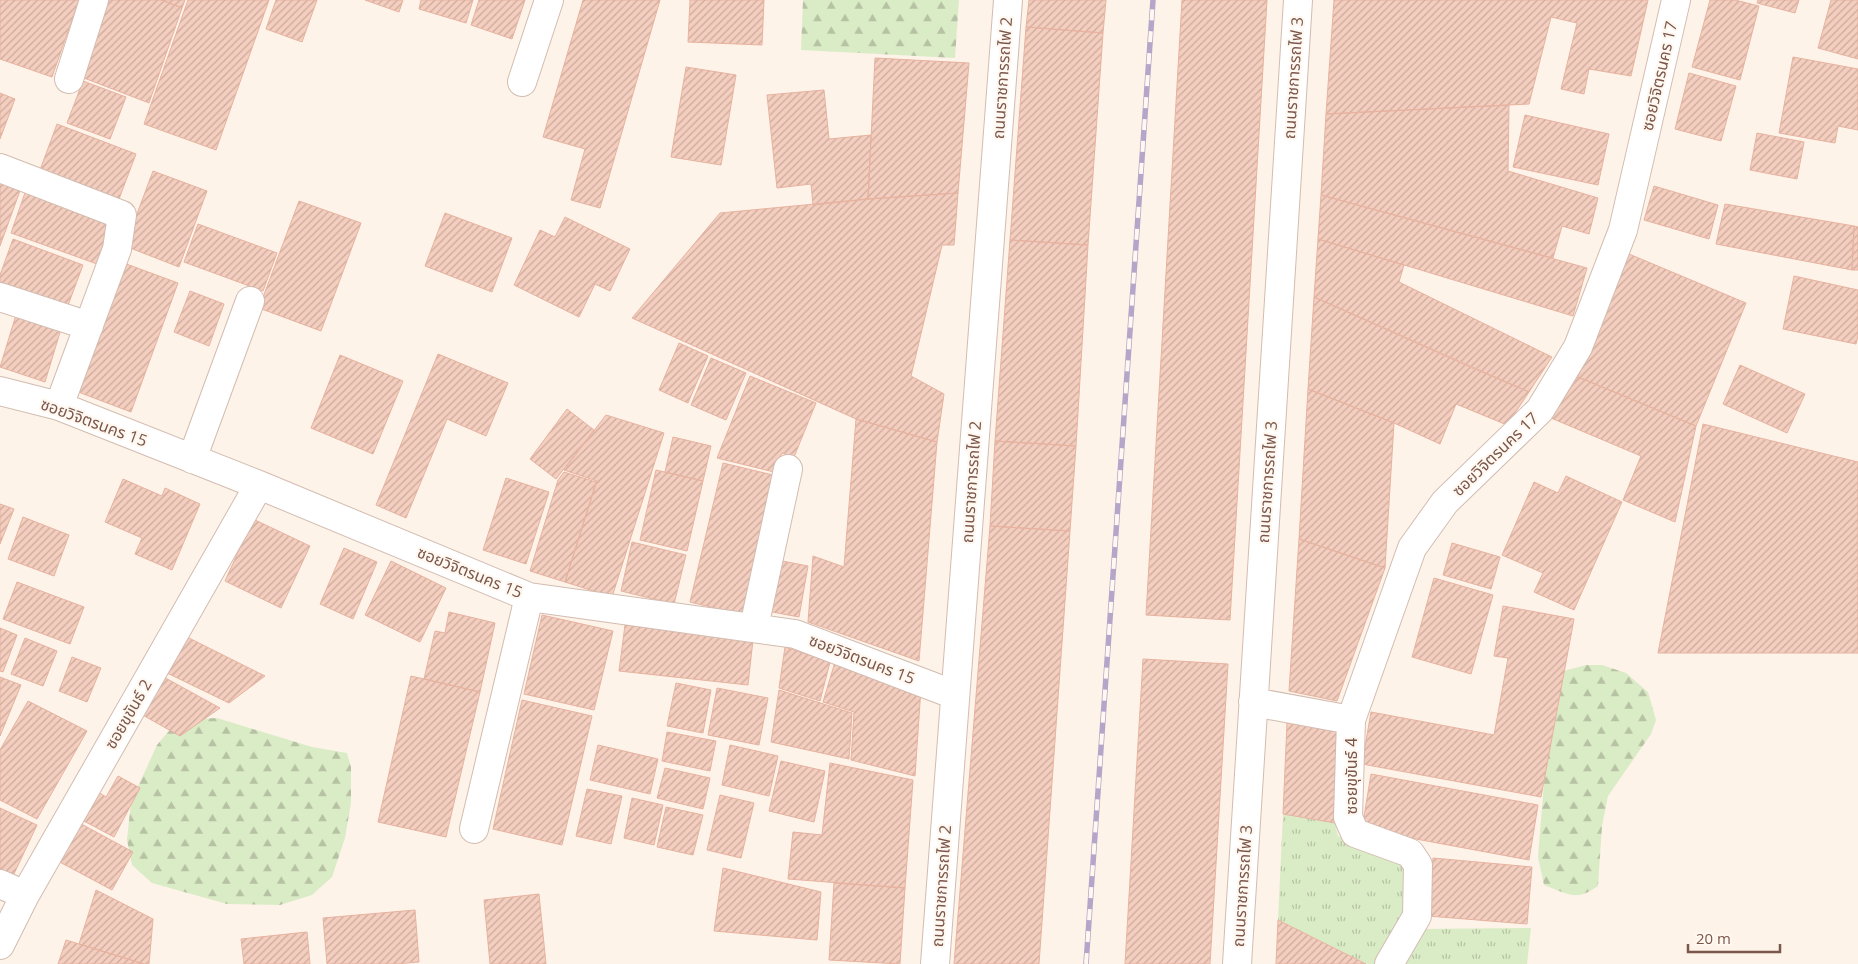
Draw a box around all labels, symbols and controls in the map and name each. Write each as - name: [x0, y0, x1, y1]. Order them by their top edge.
- street label: ถนนราชการรถไฟ 2: [987, 16, 1017, 140]
- street label: ถนนราชการรถไฟ 3: [1278, 16, 1308, 140]
- street label: ซอยวิจิตรนคร 17: [1636, 19, 1682, 133]
- street label: ซอยวิจิตรนคร 15: [38, 393, 150, 451]
- street label: ซอยวิจิตรนคร 17: [1447, 407, 1543, 501]
- street label: ถนนราชการรถไฟ 2: [956, 420, 986, 544]
- street label: ถนนราชการรถไฟ 3: [1252, 420, 1282, 544]
- street label: ซอยวิจิตรนคร 15: [414, 541, 526, 603]
- street label: ซอยวิจิตรนคร 15: [806, 629, 918, 689]
- street label: ซอยขุขันธ์ 2: [99, 675, 157, 753]
- street label: ซอยขุขันธ์ 4: [1340, 738, 1362, 814]
- street label: ถนนราชการรถไฟ 2: [926, 824, 956, 948]
- street label: ถนนราชการรถไฟ 3: [1227, 824, 1257, 948]
- scale bar: [1688, 922, 1780, 954]
- text: 20 m: [1696, 928, 1731, 948]

